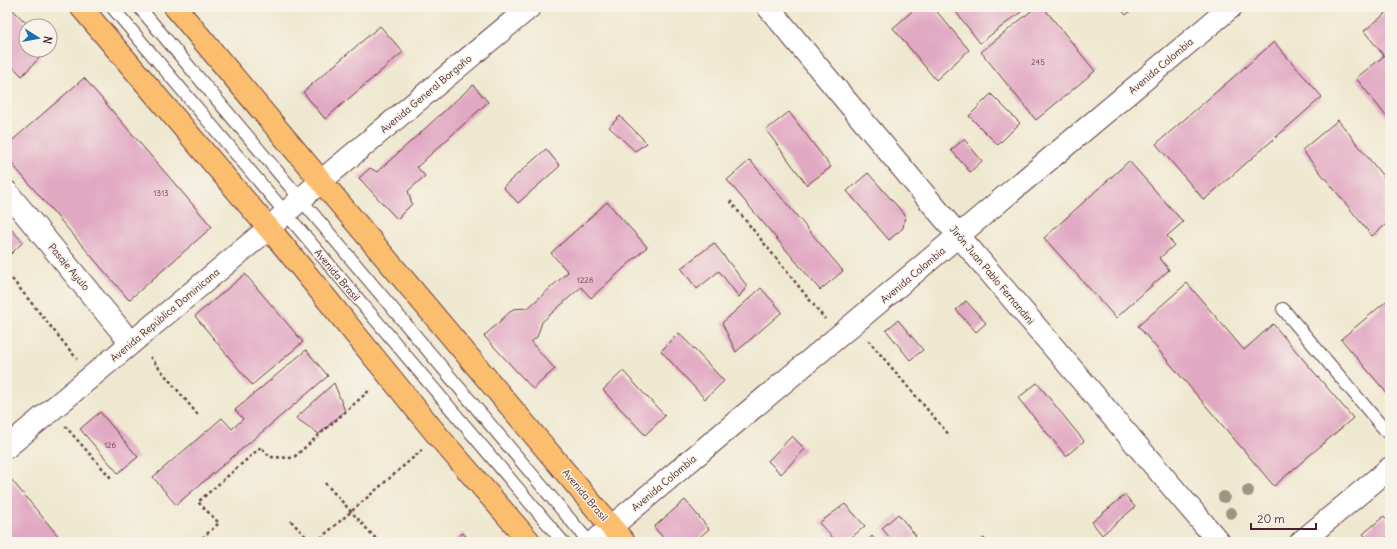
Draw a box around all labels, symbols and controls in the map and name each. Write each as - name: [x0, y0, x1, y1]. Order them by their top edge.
- north arrow: [18, 18, 58, 58]
- text: N: [40, 35, 55, 45]
- street label: Avenida Colombia: [1126, 35, 1196, 97]
- street label: Avenida General Borgoño: [378, 52, 475, 136]
- house number: 245: [1031, 57, 1045, 67]
- house number: 1313: [153, 188, 169, 198]
- street label: Jirón Juan Pablo Fernandini: [947, 223, 1037, 327]
- street label: Pasaje Ayulo: [46, 241, 93, 294]
- street label: Avenida Colombia: [878, 244, 948, 306]
- street label: Avenida Brasil: [311, 246, 363, 304]
- street label: Avenida República Dominicana: [108, 265, 223, 365]
- house number: 1228: [577, 275, 594, 285]
- house number: 126: [104, 440, 116, 450]
- street label: Avenida Colombia: [629, 452, 699, 514]
- street label: Avenida Brasil: [559, 466, 611, 524]
- scale bar: [1251, 505, 1316, 531]
- text: 20 m: [1257, 511, 1285, 526]

